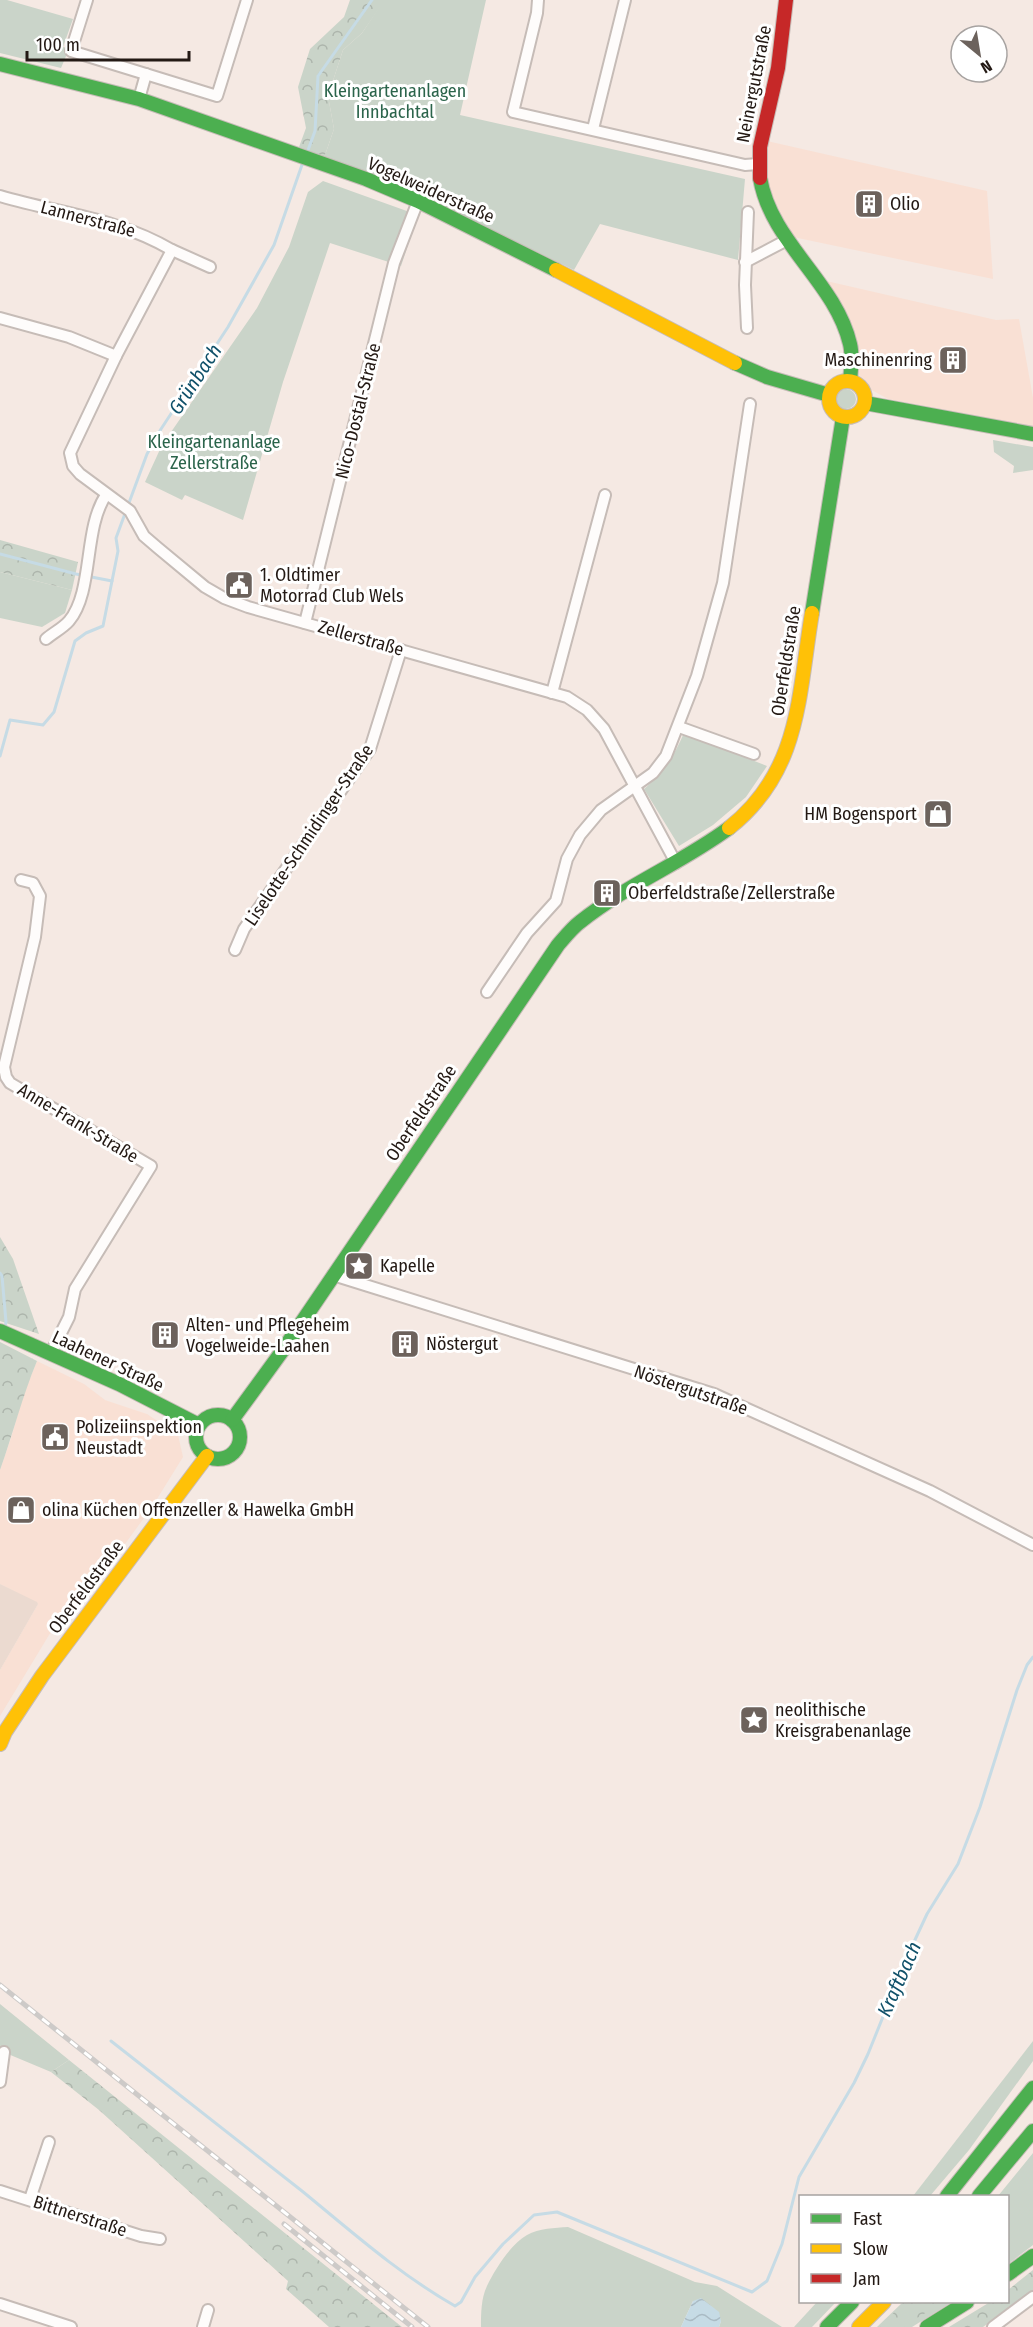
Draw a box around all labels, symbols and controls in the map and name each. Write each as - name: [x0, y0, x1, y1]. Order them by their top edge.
- street label: Neinergutstraße: [732, 23, 776, 144]
- scale bar: [27, 24, 189, 62]
- north arrow: [949, 24, 1009, 84]
- text: 100 m: [36, 34, 80, 56]
- text: N: [977, 56, 995, 77]
- park label: Kleingartenanlagen Innbachtal: [324, 80, 466, 123]
- street label: Vogelweiderstraße: [364, 152, 498, 228]
- building icon: Olio: [853, 188, 885, 220]
- place label: Olio: [890, 193, 920, 215]
- street label: Lannerstraße: [38, 196, 138, 242]
- water label: Grünbach: [163, 339, 227, 419]
- street label: Nico-Dostal-Straße: [330, 341, 386, 481]
- building icon: Maschinenring: [937, 344, 969, 376]
- place label: Maschinenring: [824, 349, 933, 371]
- park label: Kleingartenanlage Zellerstraße: [148, 431, 281, 474]
- place label: 1. Oldtimer Motorrad Club Wels: [260, 564, 404, 607]
- public building icon: 1. Oldtimer Motorrad Club Wels: [223, 569, 255, 601]
- street label: Oberfeldstraße: [766, 604, 806, 718]
- street label: Zellerstraße: [316, 615, 406, 661]
- street label: Liselotte-Schmidinger-Straße: [240, 740, 378, 930]
- shop icon: HM Bogensport: [922, 798, 954, 830]
- place label: HM Bogensport: [804, 803, 917, 825]
- building icon: Oberfeldstraße/Zellerstraße: [591, 877, 623, 909]
- place label: Oberfeldstraße/Zellerstraße: [628, 882, 835, 904]
- street label: Oberfeldstraße: [381, 1061, 461, 1165]
- street label: Anne-Frank-Straße: [14, 1078, 142, 1168]
- place icon: Kapelle: [343, 1250, 375, 1282]
- place label: Kapelle: [380, 1255, 435, 1277]
- place label: Alten- und Pflegeheim Vogelweide-Laahen: [186, 1314, 350, 1357]
- building icon: Alten- und Pflegeheim Vogelweide-Laahen: [149, 1319, 181, 1351]
- street label: Laahener Straße: [49, 1326, 167, 1396]
- building icon: Nöstergut: [389, 1328, 421, 1360]
- place label: Nöstergut: [426, 1333, 498, 1355]
- street label: Nöstergutstraße: [631, 1360, 751, 1420]
- place label: Polizeiinspektion Neustadt: [76, 1416, 202, 1459]
- public building icon: Polizeiinspektion Neustadt: [39, 1421, 71, 1453]
- shop icon: olina Küchen Offenzeller & Hawelka GmbH: [5, 1494, 37, 1526]
- place label: olina Küchen Offenzeller & Hawelka GmbH: [42, 1499, 354, 1521]
- street label: Oberfeldstraße: [44, 1536, 128, 1638]
- place label: neolithische Kreisgrabenanlage: [775, 1699, 911, 1742]
- place icon: neolithische Kreisgrabenanlage: [738, 1704, 770, 1736]
- water label: Kraftbach: [872, 1938, 926, 2020]
- street label: Bittnerstraße: [30, 2191, 130, 2242]
- legend: [799, 2195, 1009, 2303]
- text: Fast: [853, 2208, 882, 2230]
- text: Slow: [853, 2238, 888, 2260]
- text: Jam: [853, 2268, 881, 2290]

